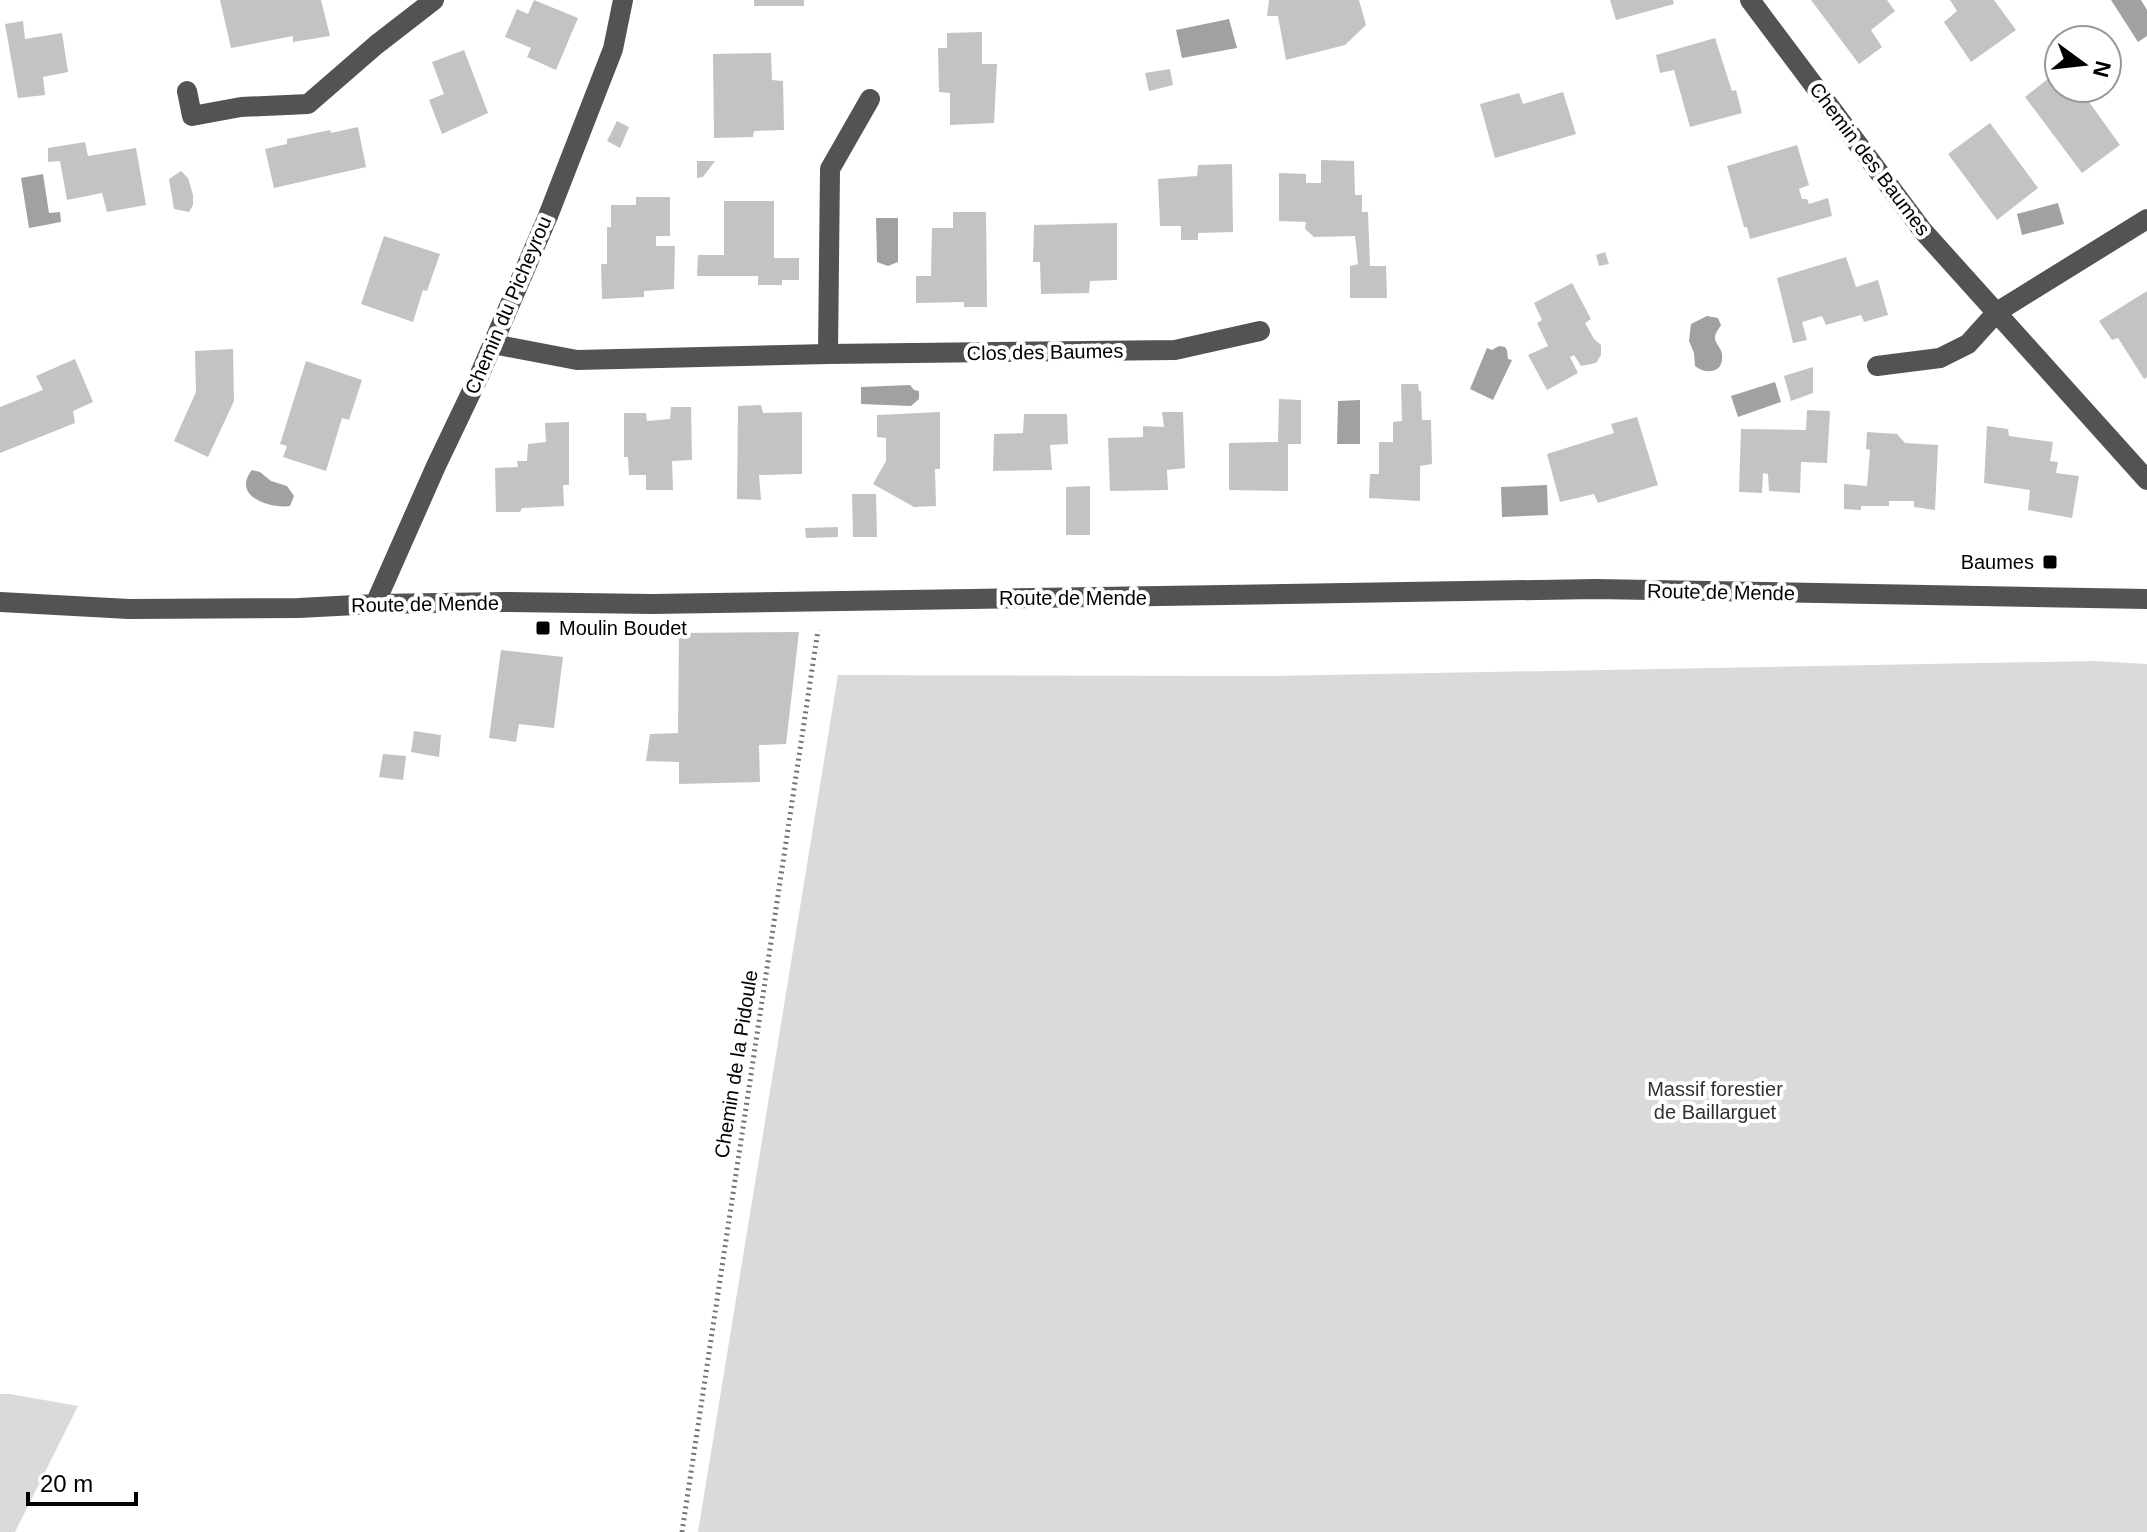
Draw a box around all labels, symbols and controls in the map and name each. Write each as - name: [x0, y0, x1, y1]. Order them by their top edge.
- north arrow: [2043, 24, 2123, 104]
- text: N: [2088, 58, 2116, 80]
- street label: Chemin des Baumes: [1805, 78, 1935, 240]
- street label: Chemin du Picheyrou: [461, 213, 555, 397]
- street label: Clos des Baumes: [966, 340, 1124, 364]
- place label: Baumes: [1961, 551, 2034, 573]
- marker: Baumes: [2041, 553, 2059, 571]
- street label: Route de Mende: [1647, 580, 1795, 604]
- street label: Route de Mende: [999, 587, 1147, 609]
- street label: Route de Mende: [351, 592, 499, 616]
- place label: Moulin Boudet: [559, 617, 687, 639]
- marker: Moulin Boudet: [534, 619, 552, 637]
- street label: Chemin de la Pidoule: [710, 968, 762, 1160]
- park label: Massif forestier de Baillarguet: [1647, 1078, 1783, 1123]
- scale bar: [28, 1456, 136, 1506]
- text: 20 m: [40, 1470, 93, 1497]

